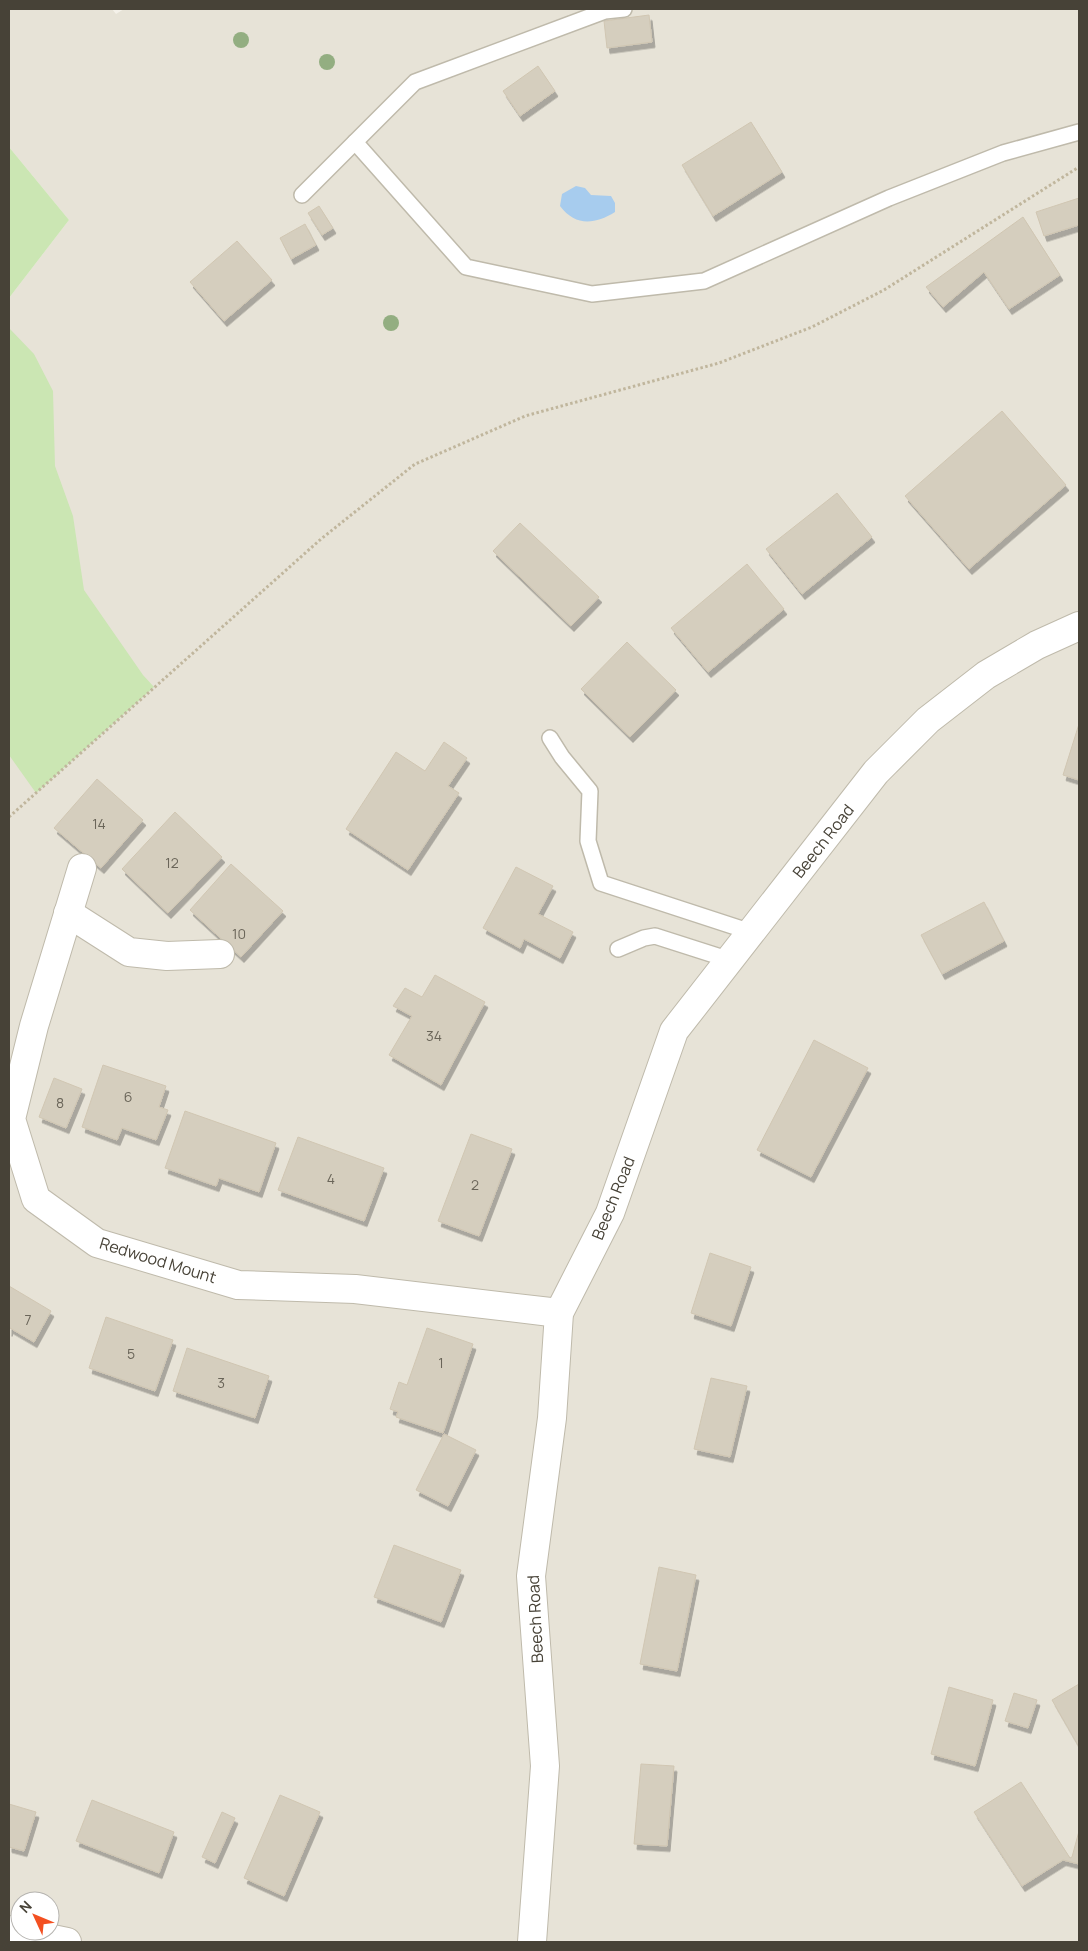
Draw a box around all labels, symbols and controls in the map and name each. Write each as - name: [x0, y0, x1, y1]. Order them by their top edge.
- street label: Beech Road: [787, 800, 859, 882]
- house number: 14: [92, 814, 106, 833]
- house number: 12: [165, 853, 179, 872]
- house number: 10: [232, 924, 246, 943]
- house number: 34: [426, 1026, 442, 1045]
- house number: 6: [124, 1087, 132, 1106]
- house number: 8: [56, 1093, 64, 1112]
- street label: Beech Road: [586, 1153, 640, 1243]
- house number: 4: [327, 1169, 335, 1188]
- house number: 2: [471, 1175, 479, 1194]
- street label: Redwood Mount: [97, 1232, 219, 1288]
- house number: 7: [24, 1310, 32, 1329]
- house number: 5: [127, 1344, 135, 1363]
- house number: 1: [438, 1353, 444, 1372]
- house number: 3: [217, 1373, 225, 1392]
- street label: Beech Road: [522, 1574, 548, 1664]
- north arrow: [10, 1891, 60, 1941]
- text: N: [15, 1896, 36, 1917]

